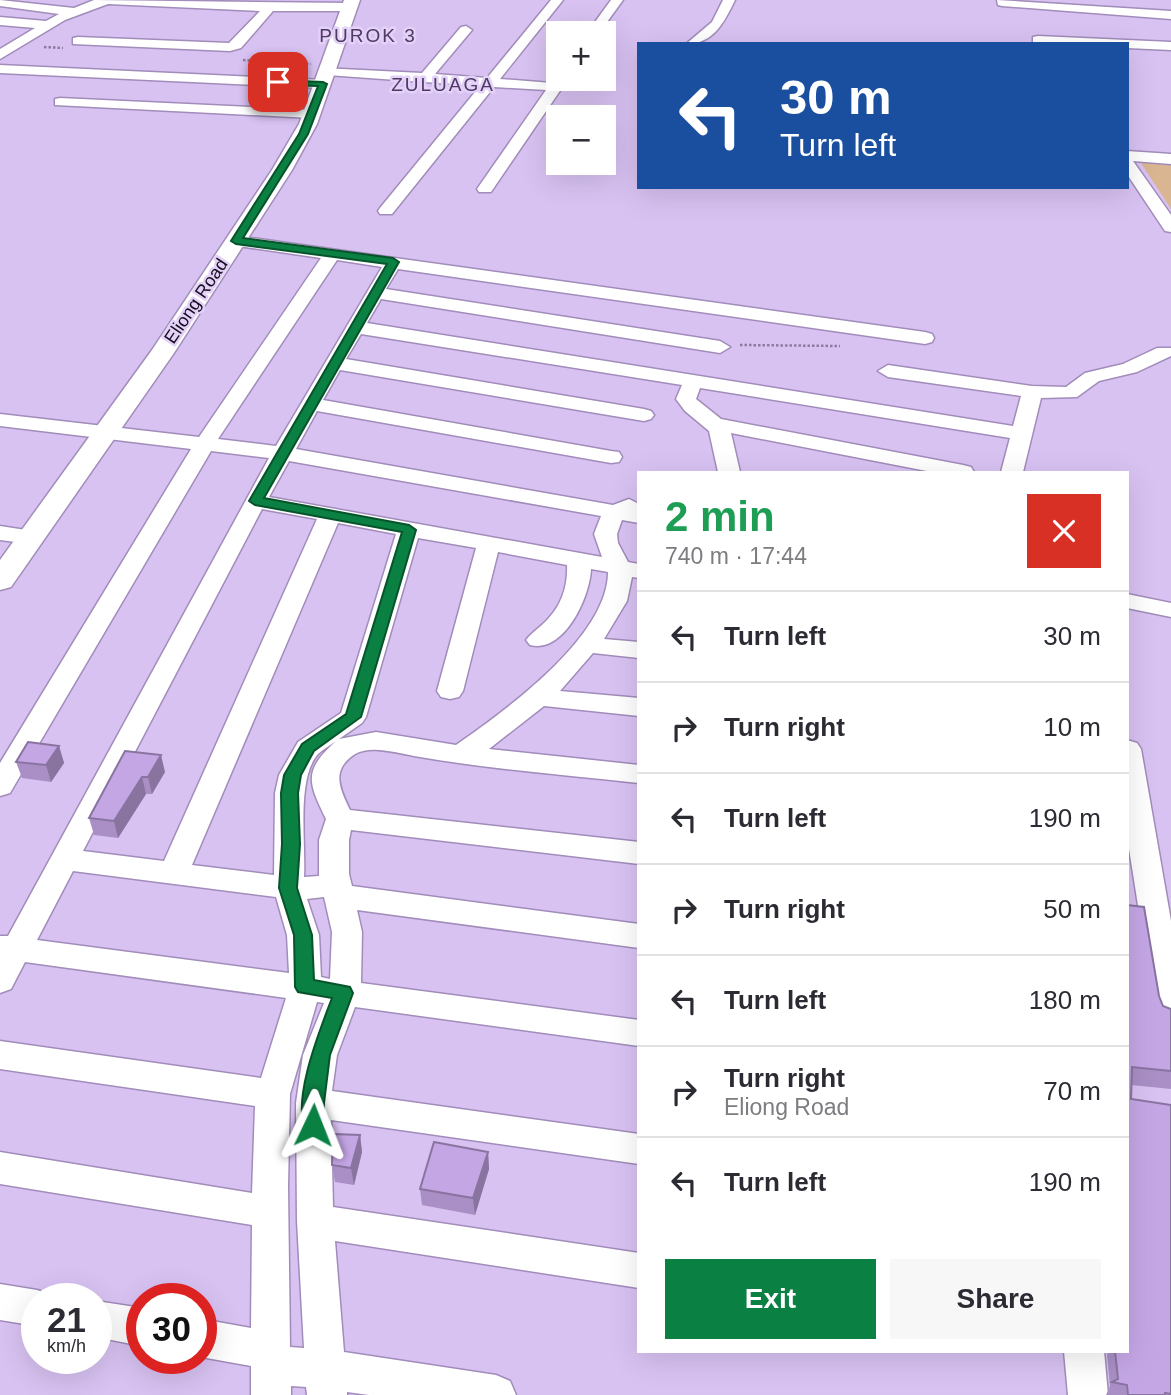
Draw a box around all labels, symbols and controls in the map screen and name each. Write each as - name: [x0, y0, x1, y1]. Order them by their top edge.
- map controls: [546, 21, 616, 175]
- button: +: [546, 21, 616, 91]
- district label: PUROK 3: [319, 25, 417, 46]
- pin: [248, 52, 308, 112]
- icon: arrive: [259, 63, 297, 101]
- icon: left: [665, 70, 756, 161]
- text: 30 m: [780, 70, 892, 124]
- district label: ZULUAGA: [391, 74, 495, 95]
- button: −: [546, 105, 616, 175]
- text: Turn left: [780, 127, 896, 163]
- street label: Eliong Road: [160, 255, 232, 347]
- text: 2 min: [665, 493, 775, 540]
- button: close: [1027, 494, 1101, 568]
- text: 740 m · 17:44: [665, 543, 807, 569]
- icon: left: [665, 618, 703, 656]
- text: Turn left: [724, 621, 826, 651]
- text: 30 m: [1043, 621, 1101, 651]
- icon: right: [665, 709, 703, 747]
- text: Turn right: [724, 712, 845, 742]
- text: 10 m: [1043, 712, 1101, 742]
- icon: left: [665, 800, 703, 838]
- text: Turn left: [724, 803, 826, 833]
- text: 190 m: [1029, 803, 1101, 833]
- icon: right: [665, 891, 703, 929]
- text: Turn right: [724, 894, 845, 924]
- text: 50 m: [1043, 894, 1101, 924]
- icon: left: [665, 982, 703, 1020]
- text: Turn left: [724, 985, 826, 1015]
- text: 180 m: [1029, 985, 1101, 1015]
- text: Turn right: [724, 1063, 845, 1093]
- icon: right: [665, 1073, 703, 1111]
- text: 70 m: [1043, 1076, 1101, 1106]
- position arrow: [276, 1088, 350, 1162]
- text: Eliong Road: [724, 1094, 849, 1120]
- icon: left: [665, 1164, 703, 1202]
- text: Turn left: [724, 1167, 826, 1197]
- text: 190 m: [1029, 1167, 1101, 1197]
- button: Exit: [665, 1259, 876, 1339]
- button: Share: [890, 1259, 1101, 1339]
- speed limit sign: 30: [126, 1283, 217, 1374]
- text: 21: [47, 1300, 86, 1339]
- text: km/h: [47, 1336, 86, 1356]

